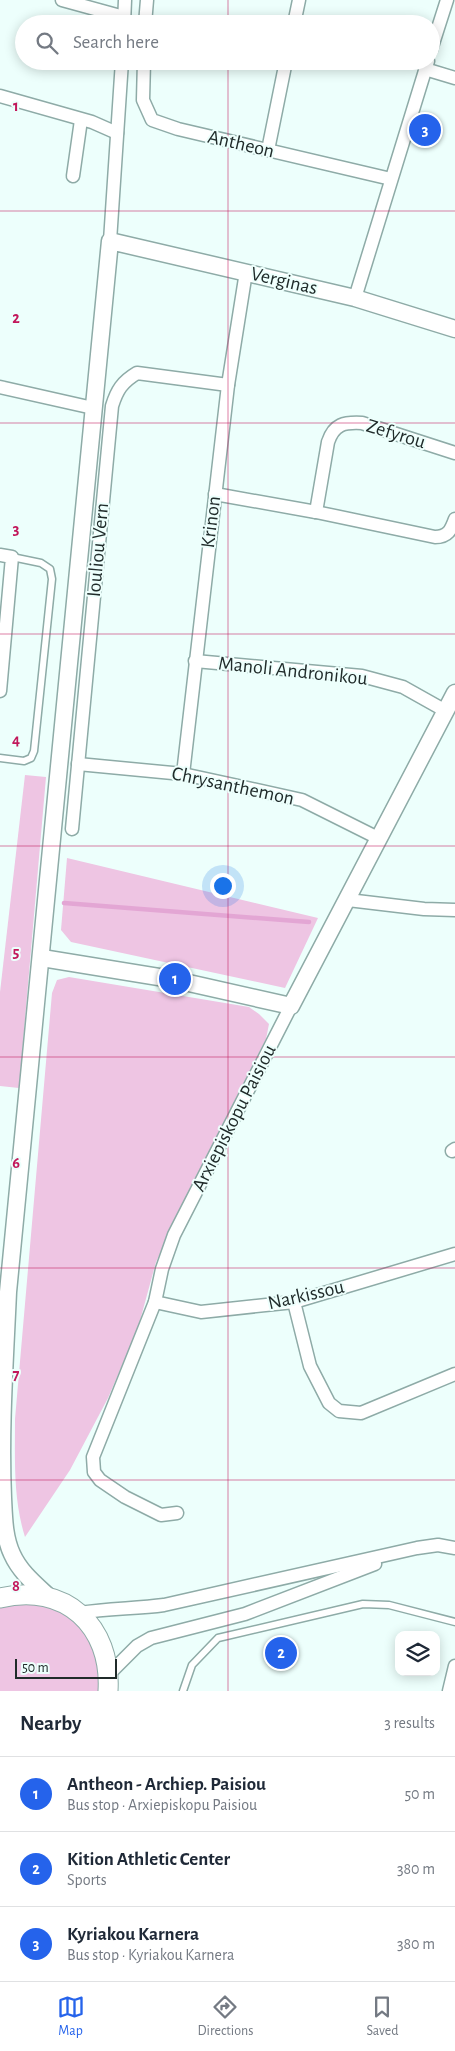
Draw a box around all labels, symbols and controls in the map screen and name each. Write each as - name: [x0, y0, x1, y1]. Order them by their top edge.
- search box: [15, 15, 440, 70]
- icon: search: [33, 29, 61, 57]
- text: Search here: [73, 33, 159, 52]
- text: 1: [13, 98, 19, 114]
- pin: 3: [409, 111, 441, 149]
- street label: Antheon: [206, 127, 276, 161]
- street label: Verginas: [249, 264, 319, 298]
- text: 2: [12, 310, 20, 326]
- street label: Zefyrou: [364, 416, 428, 452]
- street label: Krinon: [198, 495, 224, 549]
- street label: Iouliou Vern: [84, 502, 112, 598]
- text: 3: [13, 521, 20, 537]
- street label: Manoli Andronikou: [217, 653, 369, 689]
- text: 4: [12, 732, 20, 748]
- street label: Chrysanthemon: [170, 763, 296, 809]
- your location: [210, 873, 236, 899]
- text: 5: [13, 944, 20, 960]
- pin: 1: [159, 960, 191, 998]
- street label: Arxiepiskopu Paisiou: [188, 1041, 280, 1195]
- text: 6: [12, 1155, 20, 1171]
- street label: Narkissou: [266, 1277, 346, 1313]
- text: 7: [13, 1367, 20, 1383]
- text: 8: [12, 1578, 20, 1594]
- map controls: [395, 1631, 440, 1676]
- button: layers: [395, 1631, 440, 1676]
- pin: 2: [265, 1634, 297, 1672]
- scale bar: [15, 1656, 118, 1679]
- text: 50 m: [22, 1661, 49, 1675]
- text: Nearby: [20, 1713, 81, 1734]
- text: 3 results: [384, 1715, 435, 1731]
- text: Antheon - Archiep. Paisiou: [67, 1775, 266, 1794]
- text: 1: [33, 1786, 39, 1802]
- text: 50 m: [404, 1786, 435, 1802]
- text: Bus stop · Arxiepiskopu Paisiou: [67, 1797, 257, 1813]
- text: Kition Athletic Center: [67, 1850, 230, 1869]
- text: 2: [32, 1861, 40, 1877]
- text: 380 m: [397, 1861, 435, 1877]
- text: Sports: [67, 1872, 107, 1888]
- text: Kyriakou Karnera: [67, 1925, 199, 1944]
- text: 3: [33, 1936, 39, 1952]
- text: 380 m: [397, 1936, 435, 1952]
- text: Bus stop · Kyriakou Karnera: [67, 1947, 234, 1963]
- tab: Map: [57, 1993, 85, 2040]
- tab: Directions: [198, 1993, 253, 2040]
- tab: Saved: [366, 1993, 398, 2040]

